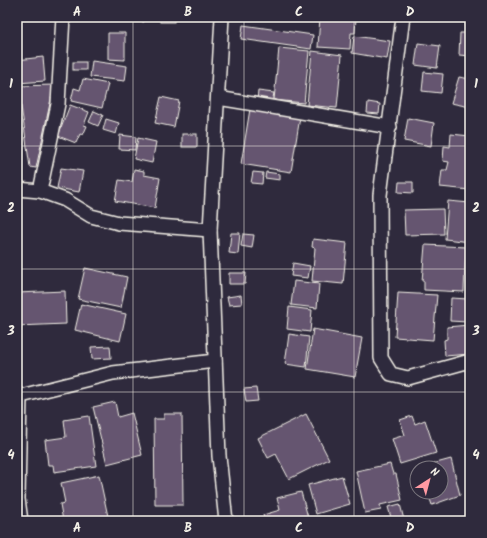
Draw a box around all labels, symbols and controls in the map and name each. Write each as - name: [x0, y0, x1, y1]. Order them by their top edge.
- text: A: [73, 2, 81, 23]
- text: B: [184, 2, 192, 23]
- text: C: [295, 2, 303, 23]
- text: D: [406, 2, 415, 23]
- text: 1: [9, 74, 13, 95]
- text: 1: [474, 74, 478, 95]
- text: 2: [7, 198, 15, 219]
- text: 2: [472, 198, 480, 219]
- text: 3: [6, 321, 15, 342]
- text: 3: [471, 321, 480, 342]
- text: 4: [7, 445, 15, 466]
- text: 4: [472, 445, 480, 466]
- north arrow: [409, 460, 449, 500]
- text: N: [426, 463, 442, 482]
- text: A: [73, 518, 81, 538]
- text: B: [184, 518, 192, 538]
- text: C: [295, 518, 303, 538]
- text: D: [406, 518, 415, 538]

